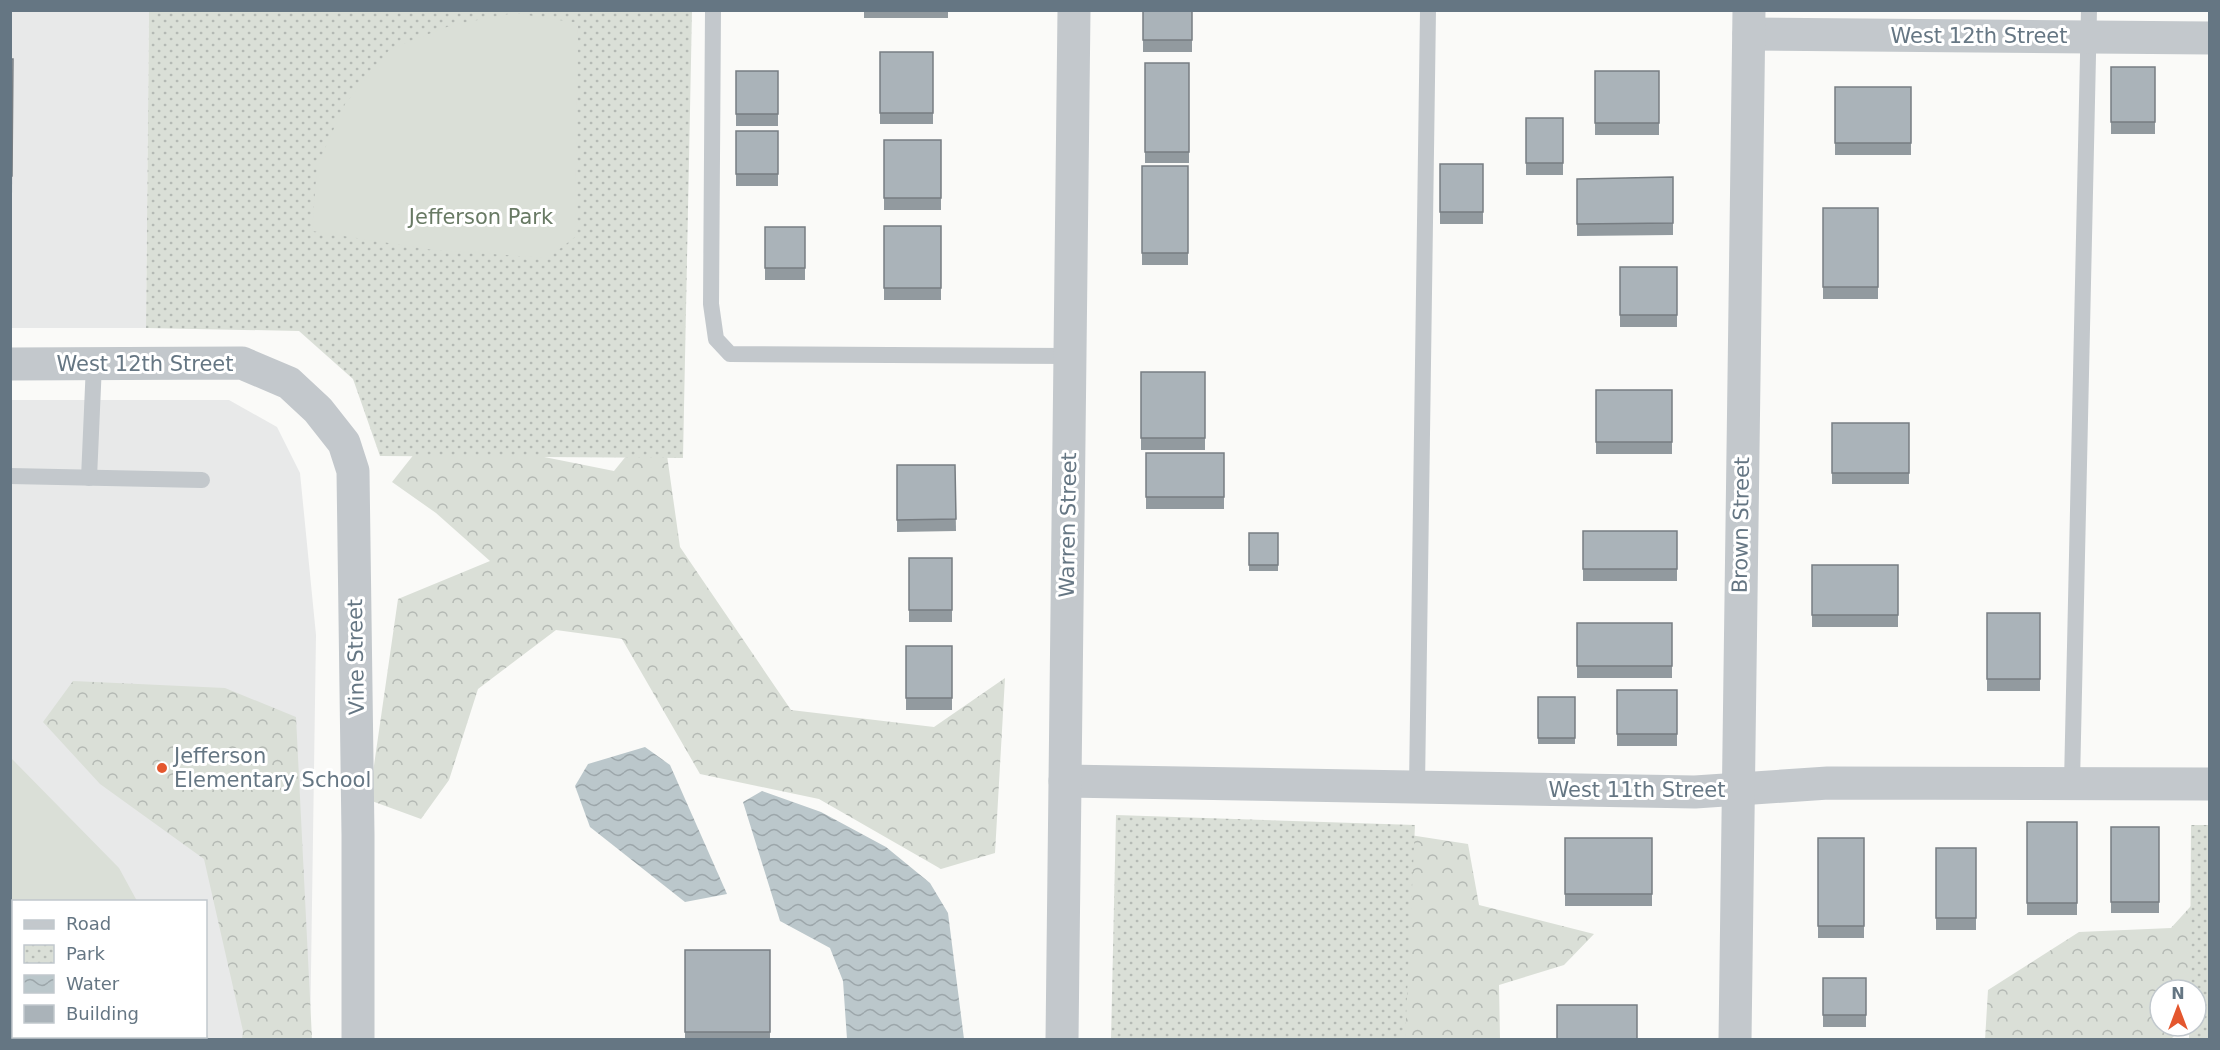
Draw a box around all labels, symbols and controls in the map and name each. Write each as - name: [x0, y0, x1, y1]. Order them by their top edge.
- street label: West 12th Street: [1890, 24, 2068, 48]
- park label: Jefferson Park: [407, 205, 554, 229]
- street label: West 12th Street: [56, 352, 234, 376]
- street label: Warren Street: [1055, 452, 1081, 598]
- street label: Brown Street: [1728, 457, 1754, 593]
- street label: Vine Street: [343, 599, 369, 715]
- place label: Jefferson Elementary School: [172, 744, 371, 792]
- marker: Jefferson Elementary School: [155, 761, 169, 775]
- street label: West 11th Street: [1548, 778, 1726, 802]
- legend: [12, 900, 207, 1038]
- text: Road: [66, 913, 111, 934]
- text: Park: [66, 943, 105, 964]
- text: Water: [66, 973, 120, 994]
- north arrow: [2148, 978, 2208, 1038]
- text: N: [2171, 984, 2185, 1003]
- text: Building: [66, 1003, 139, 1024]

